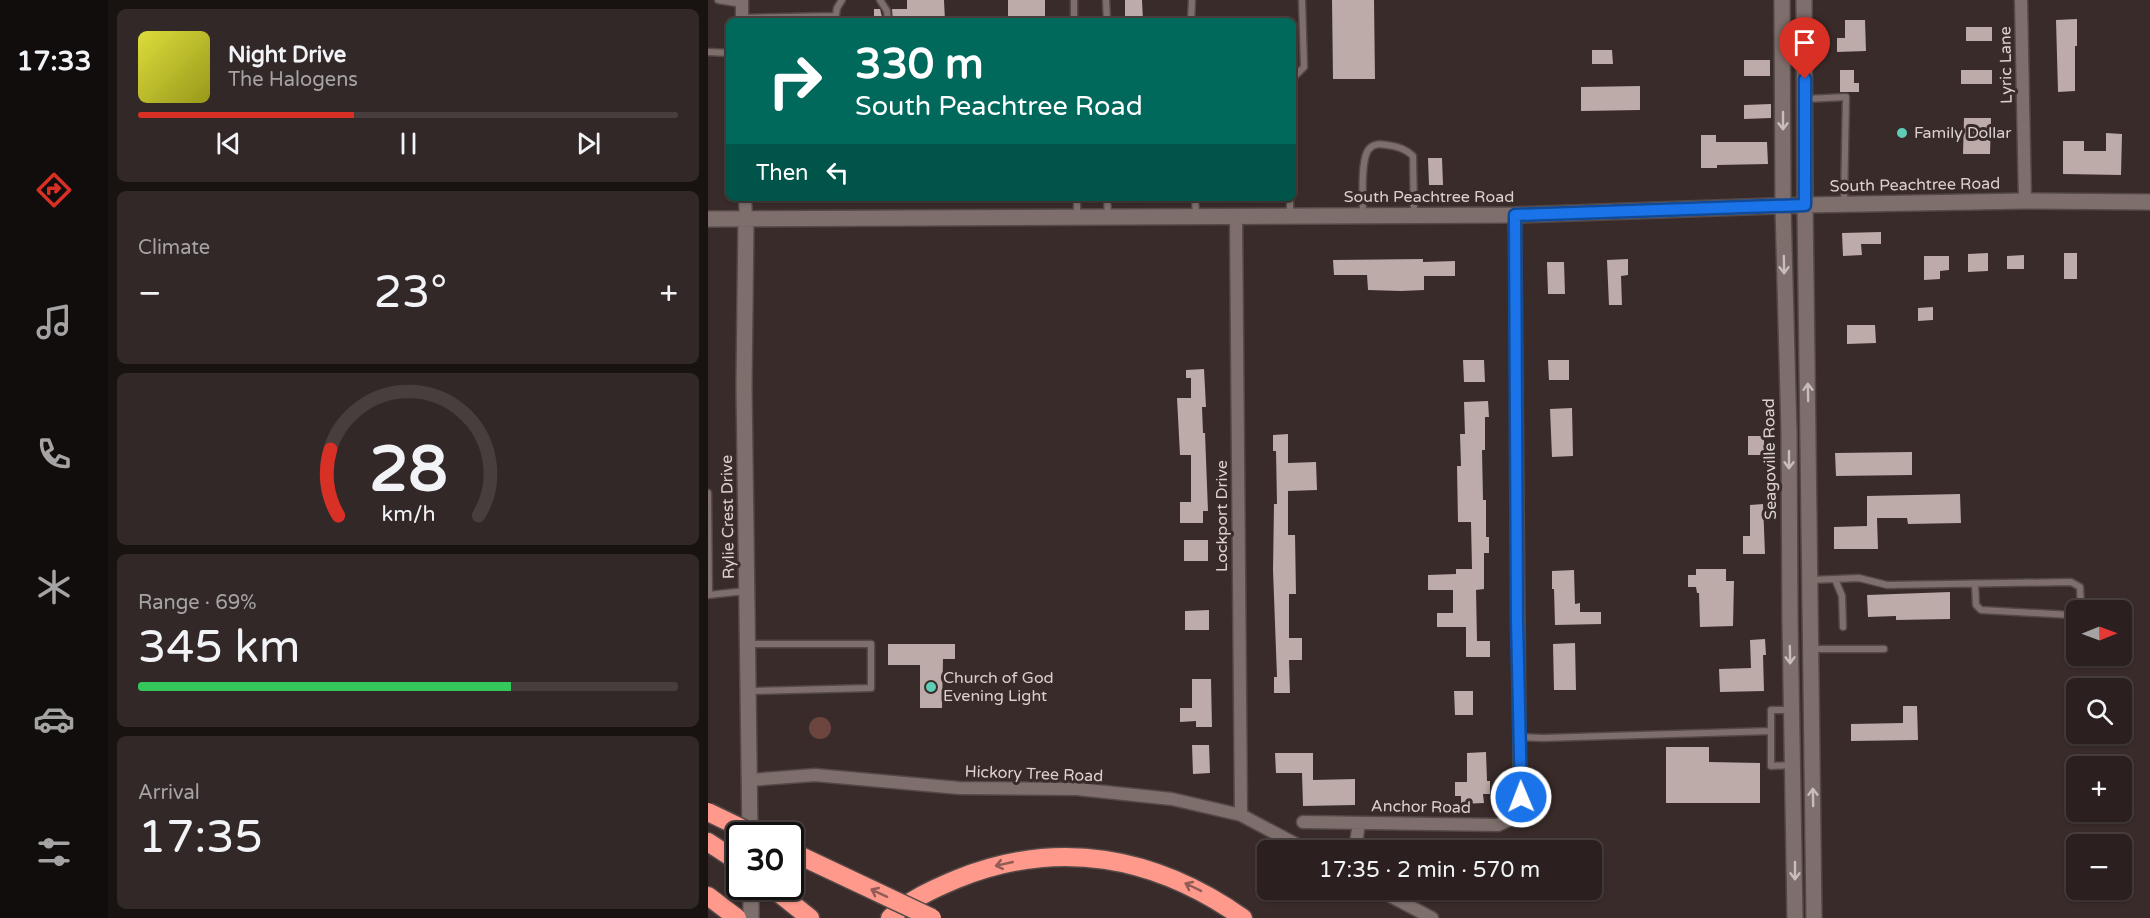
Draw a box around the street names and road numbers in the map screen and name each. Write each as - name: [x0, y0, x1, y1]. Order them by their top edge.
- street label: Lyric Lane: [1995, 26, 2017, 104]
- street label: South Peachtree Road: [1830, 174, 2000, 196]
- street label: South Peachtree Road: [1344, 187, 1514, 207]
- street label: Seagoville Road: [1759, 398, 1781, 520]
- street label: Rylie Crest Drive: [717, 455, 739, 579]
- street label: Lockport Drive: [1212, 460, 1232, 572]
- street label: Hickory Tree Road: [964, 762, 1104, 786]
- street label: Anchor Road: [1371, 796, 1471, 818]

